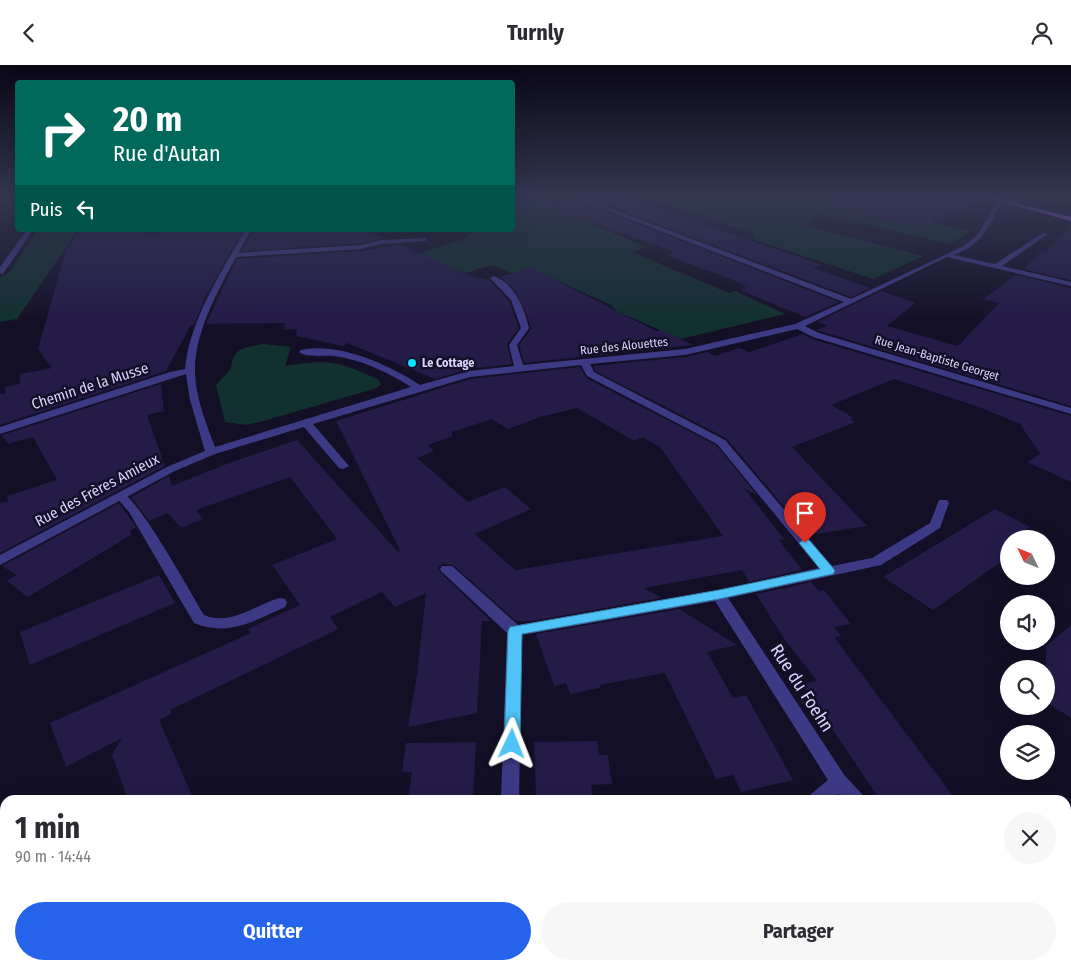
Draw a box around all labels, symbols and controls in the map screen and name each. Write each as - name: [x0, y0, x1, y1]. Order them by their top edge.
- icon: back: [15, 19, 43, 47]
- text: Turnly: [507, 19, 564, 46]
- icon: person: [1028, 19, 1056, 47]
- text: 20 m: [113, 98, 182, 140]
- icon: right: [30, 100, 95, 165]
- text: Rue d'Autan: [113, 140, 221, 167]
- icon: left: [72, 195, 100, 223]
- text: Puis: [30, 198, 62, 221]
- street label: Rue Jean-Baptiste Georget: [873, 332, 1001, 384]
- street label: Rue des Alouettes: [579, 334, 669, 358]
- place label: Le Cottage: [422, 356, 474, 370]
- marker: Le Cottage: [406, 357, 418, 369]
- street label: Chemin de la Musse: [29, 359, 151, 413]
- street label: Rue des Frères Amieux: [32, 450, 162, 530]
- pin: [784, 492, 826, 543]
- icon: arrive: [791, 499, 819, 527]
- north arrow: [1000, 530, 1055, 585]
- map controls: [1000, 530, 1055, 780]
- button: sound: [1000, 595, 1055, 650]
- street label: Rue du Foehn: [765, 640, 839, 736]
- button: search: [1000, 660, 1055, 715]
- position arrow: [485, 717, 537, 769]
- button: layers: [1000, 725, 1055, 780]
- text: 1 min: [15, 810, 80, 846]
- button: close: [1004, 812, 1056, 864]
- text: 90 m · 14:44: [15, 847, 91, 866]
- button: Quitter: [15, 902, 531, 960]
- button: Partager: [541, 902, 1056, 960]

